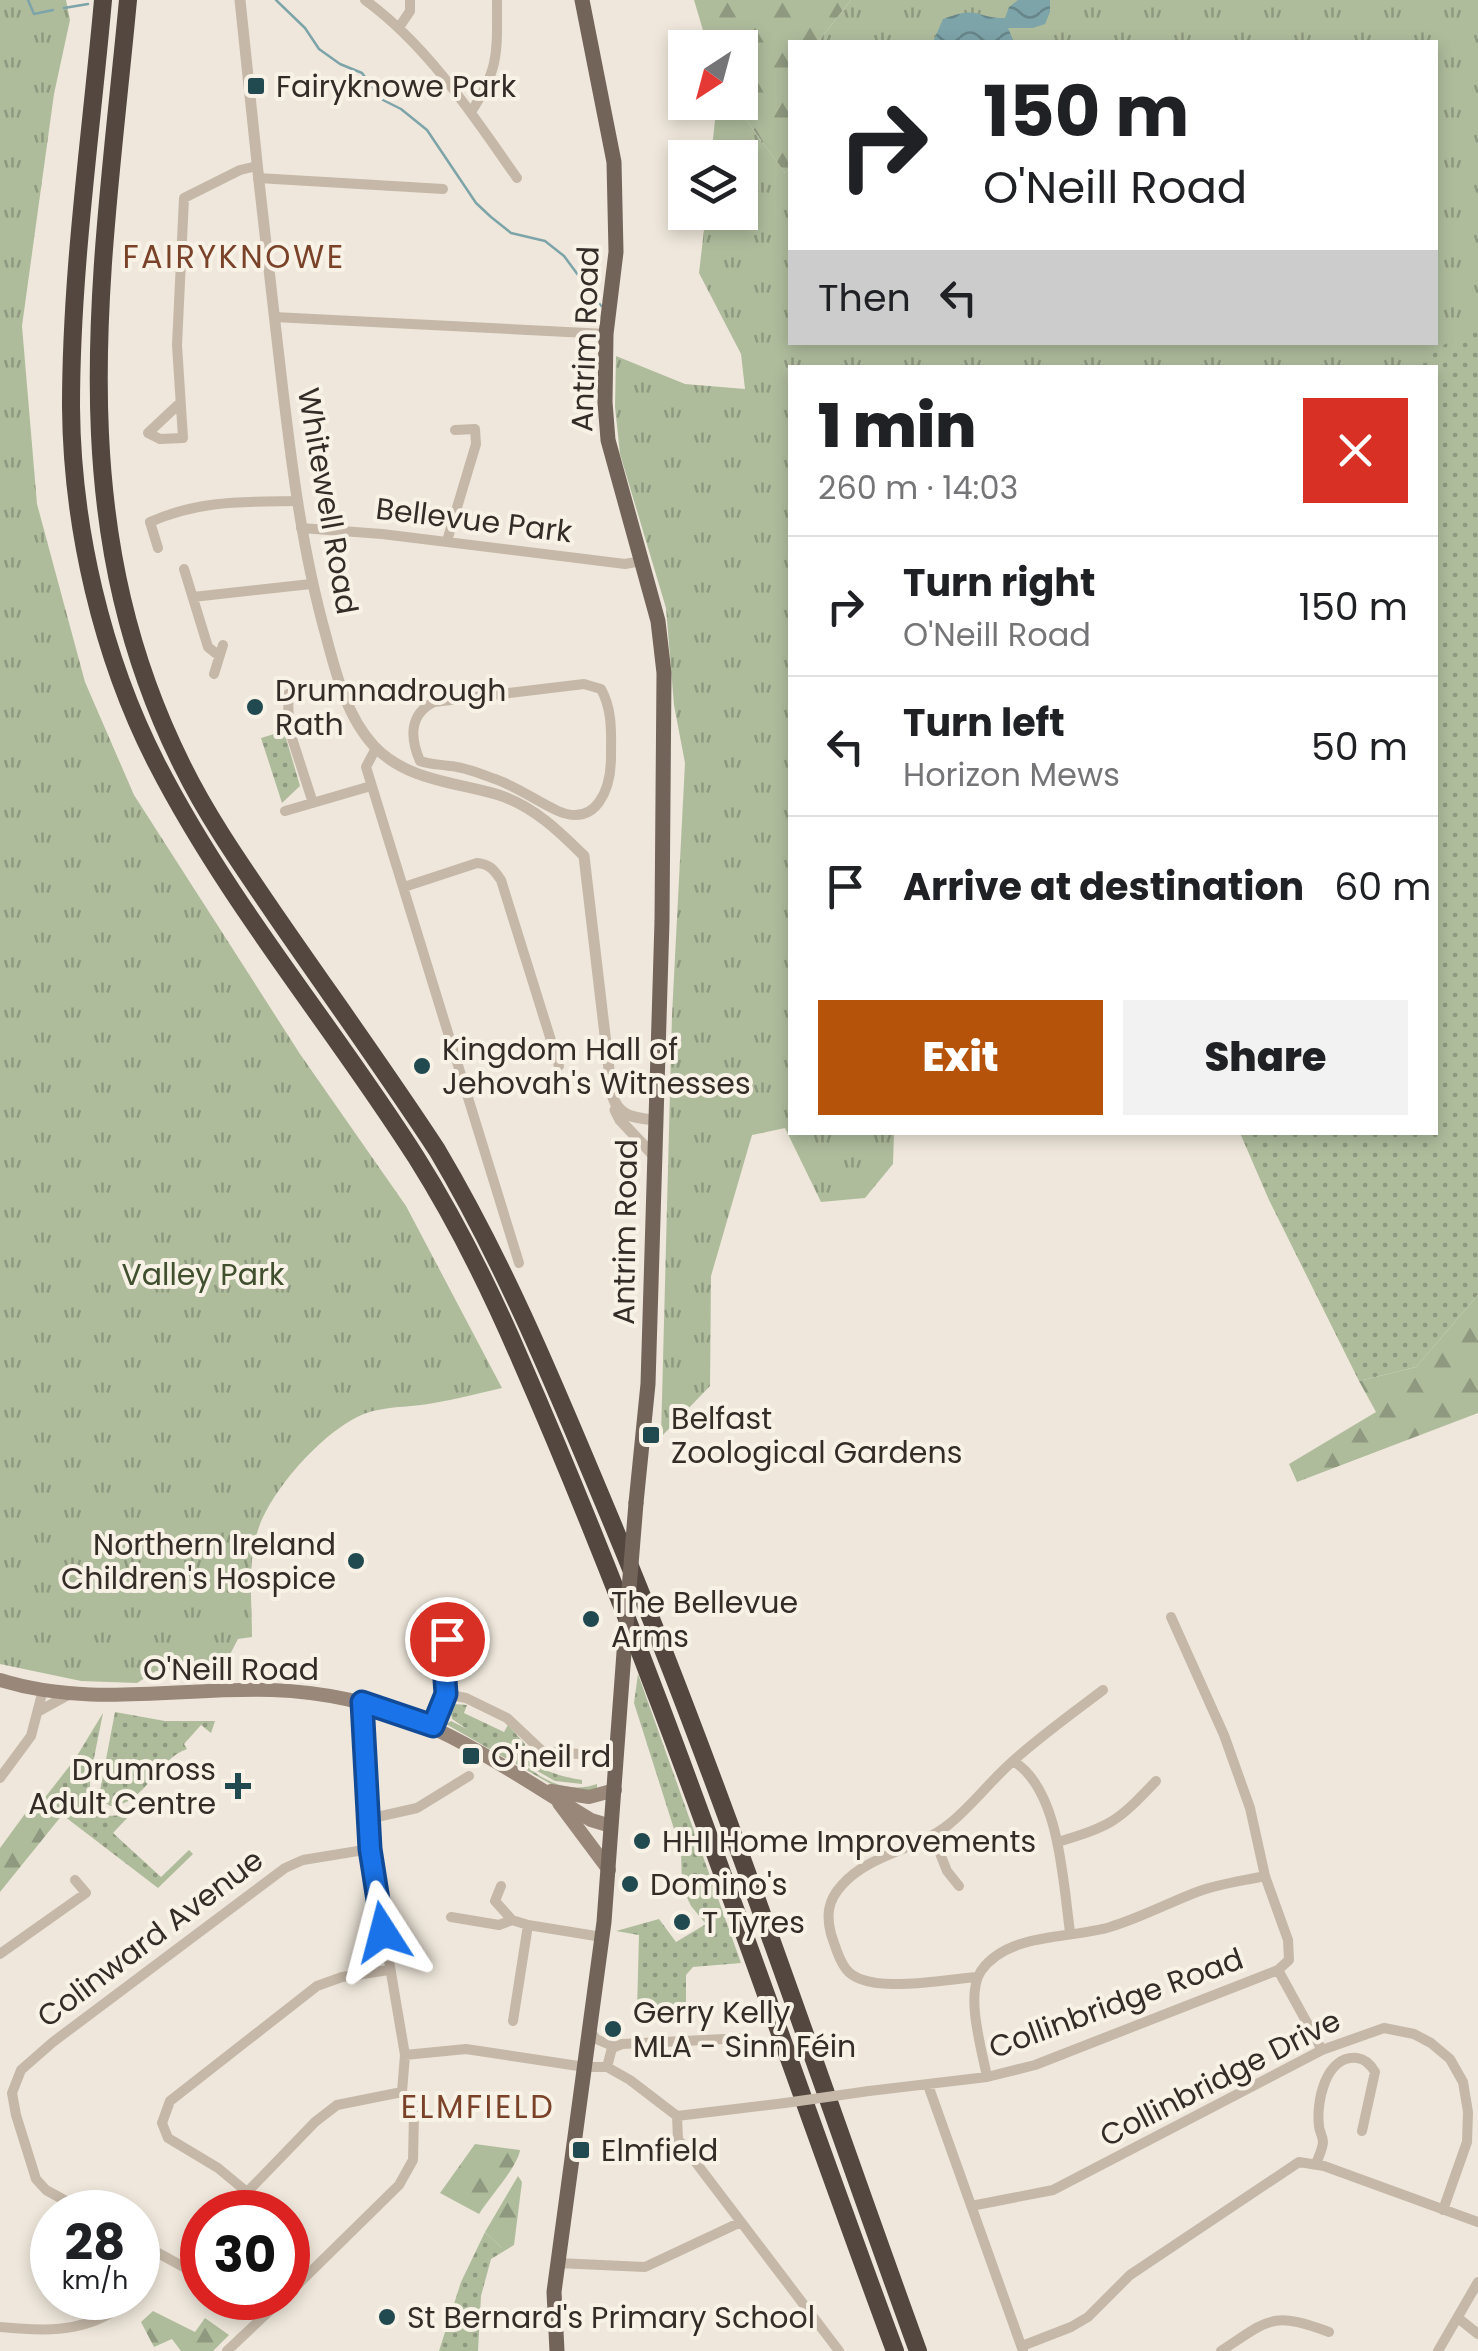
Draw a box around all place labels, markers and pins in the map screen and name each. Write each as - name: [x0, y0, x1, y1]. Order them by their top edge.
- place label: Fairyknowe Park: [276, 65, 517, 108]
- marker: Fairyknowe Park: [245, 75, 267, 97]
- place label: Drumnadrough Rath: [275, 669, 506, 746]
- marker: Drumnadrough Rath: [244, 696, 266, 718]
- place label: Kingdom Hall of Jehovah's Witnesses: [442, 1028, 751, 1105]
- marker: Kingdom Hall of Jehovah's Witnesses: [411, 1055, 433, 1077]
- place label: Belfast Zoological Gardens: [671, 1397, 962, 1474]
- marker: Belfast Zoological Gardens: [640, 1424, 662, 1446]
- place label: Northern Ireland Children's Hospice: [61, 1523, 336, 1600]
- marker: Northern Ireland Children's Hospice: [345, 1550, 367, 1572]
- place label: The Bellevue Arms: [611, 1581, 798, 1658]
- pin: [405, 1597, 490, 1682]
- marker: The Bellevue Arms: [580, 1608, 602, 1630]
- place label: O'neil rd: [491, 1735, 611, 1778]
- marker: O'neil rd: [460, 1745, 482, 1767]
- place label: Drumross Adult Centre: [28, 1748, 216, 1825]
- marker: Drumross Adult Centre: [225, 1773, 251, 1799]
- place label: HHI Home Improvements: [662, 1820, 1036, 1863]
- marker: HHI Home Improvements: [631, 1830, 653, 1852]
- place label: Domino's: [650, 1863, 788, 1906]
- marker: Domino's: [619, 1873, 641, 1895]
- place label: T Tyres: [702, 1901, 805, 1944]
- marker: T Tyres: [671, 1911, 693, 1933]
- place label: Gerry Kelly MLA - Sinn Féin: [633, 1991, 856, 2068]
- marker: Gerry Kelly MLA - Sinn Féin: [602, 2018, 624, 2040]
- place label: Elmfield: [601, 2129, 718, 2172]
- marker: Elmfield: [570, 2139, 592, 2161]
- place label: St Bernard's Primary School: [407, 2296, 815, 2339]
- marker: St Bernard's Primary School: [376, 2306, 398, 2328]

